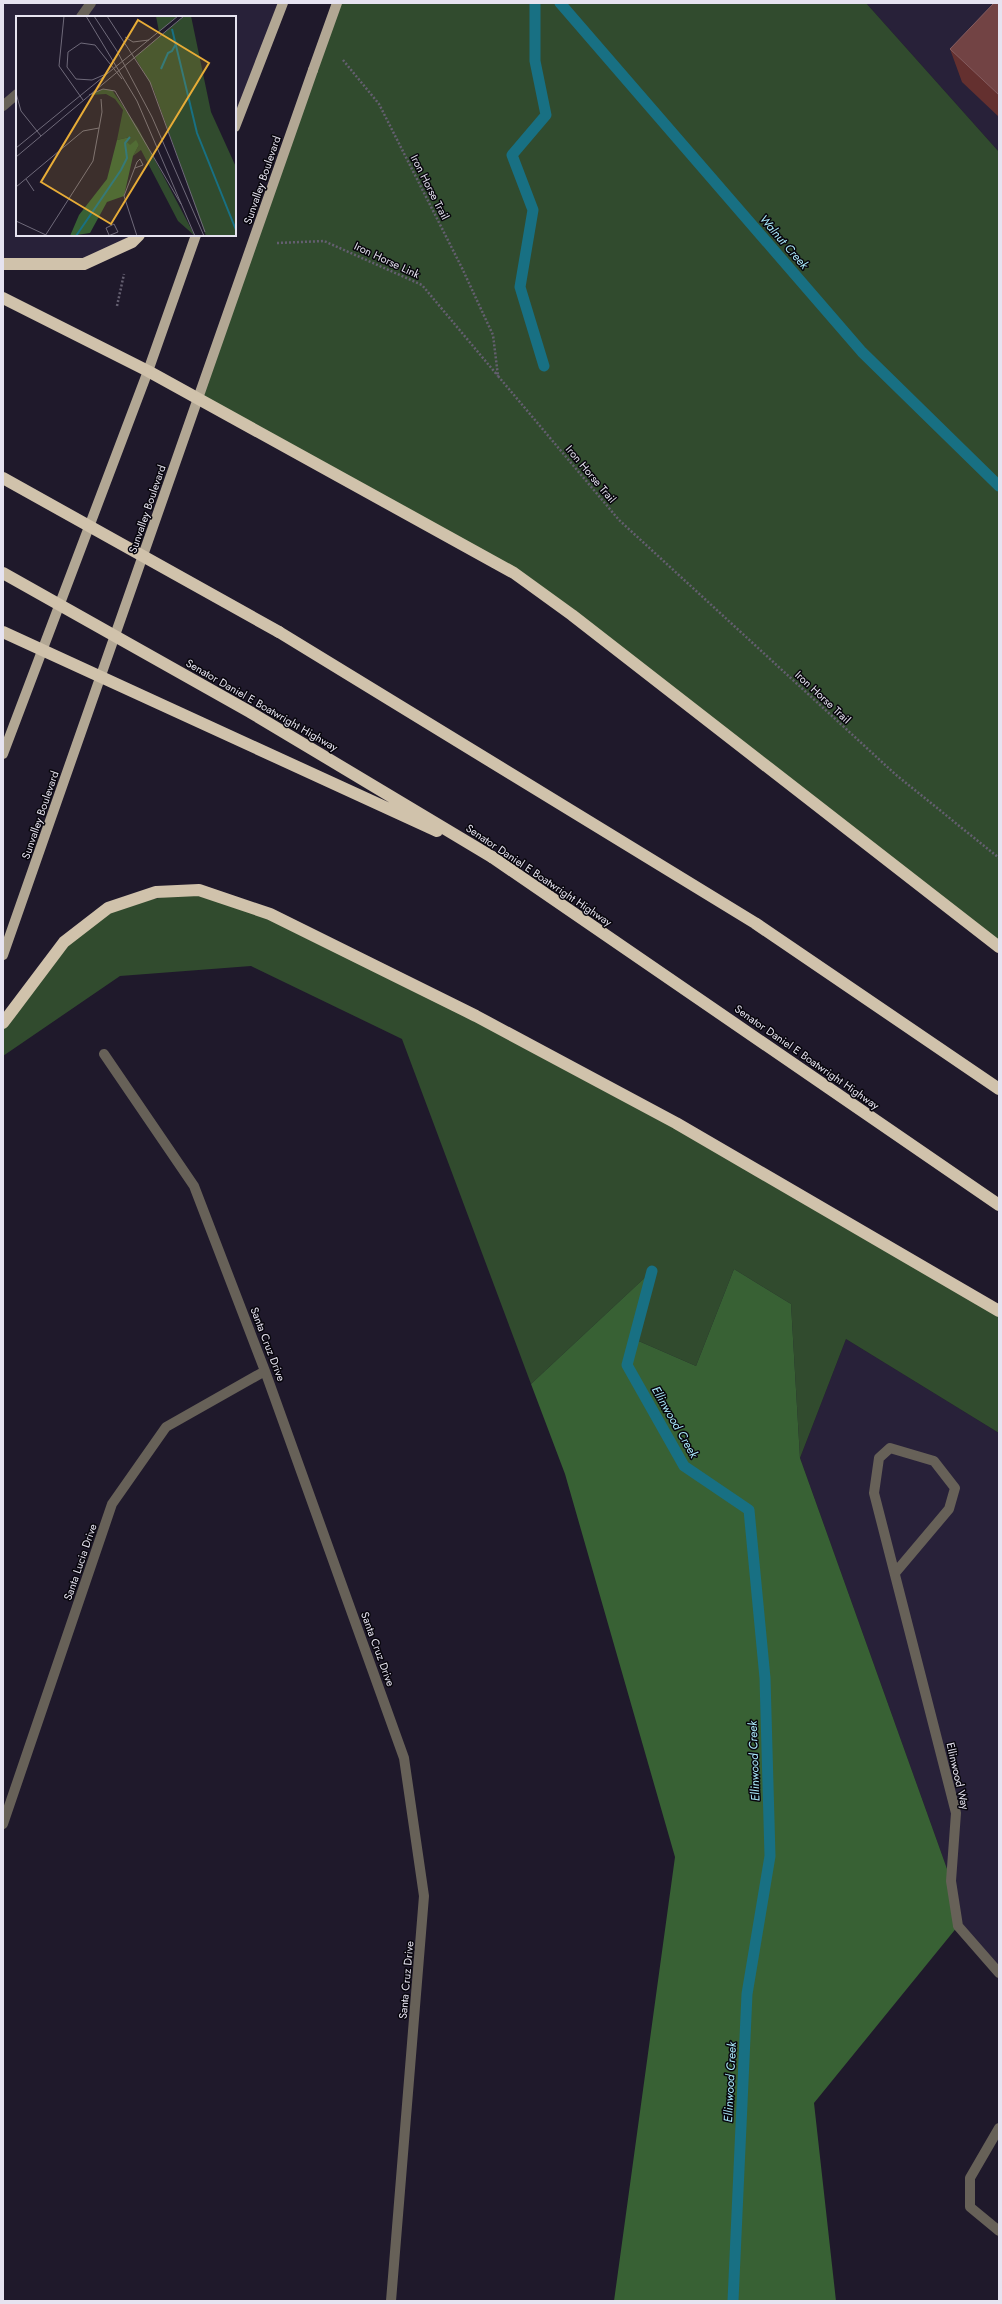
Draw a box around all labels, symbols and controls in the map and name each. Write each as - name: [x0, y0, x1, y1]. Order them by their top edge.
- inset map: [16, 16, 236, 236]
- street label: Sunvalley Boulevard: [239, 134, 285, 226]
- street label: Iron Horse Trail: [407, 152, 453, 222]
- water label: Walnut Creek: [755, 211, 813, 274]
- street label: Iron Horse Link: [352, 238, 423, 282]
- street label: Iron Horse Trail: [562, 442, 620, 506]
- street label: Sunvalley Boulevard: [124, 463, 170, 555]
- street label: Senator Daniel E Boatwright Highway: [183, 655, 341, 755]
- street label: Iron Horse Trail: [792, 667, 854, 727]
- street label: Sunvalley Boulevard: [17, 769, 63, 861]
- street label: Senator Daniel E Boatwright Highway: [463, 820, 615, 930]
- street label: Senator Daniel E Boatwright Highway: [731, 1001, 883, 1113]
- street label: Santa Cruz Drive: [247, 1305, 290, 1384]
- water label: Ellinwood Creek: [647, 1383, 703, 1462]
- street label: Santa Lucia Drive: [59, 1521, 101, 1602]
- street label: Santa Cruz Drive: [357, 1610, 399, 1689]
- water label: Ellinwood Creek: [744, 1720, 764, 1802]
- street label: Ellinwood Way: [943, 1741, 974, 1811]
- street label: Santa Cruz Drive: [395, 1940, 417, 2020]
- water label: Ellinwood Creek: [719, 2040, 741, 2123]

